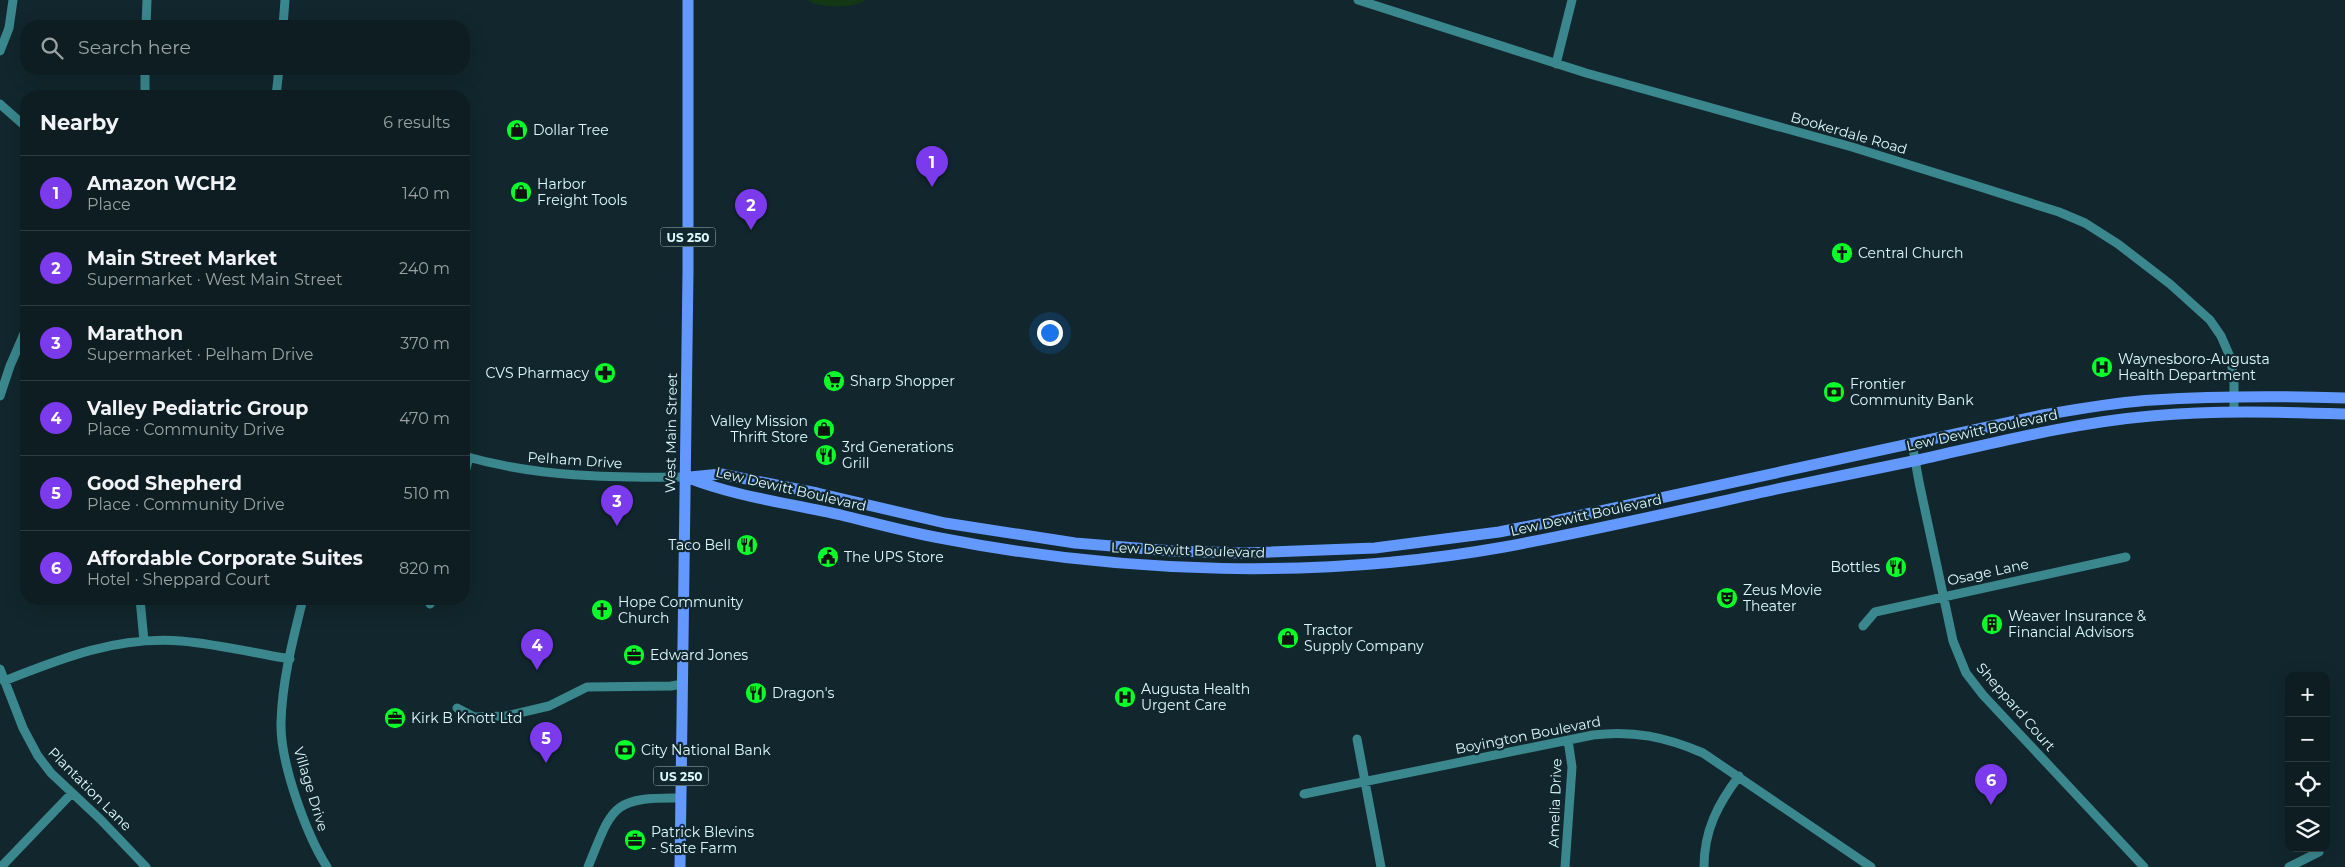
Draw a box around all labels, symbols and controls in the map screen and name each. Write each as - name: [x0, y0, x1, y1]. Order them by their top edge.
- search box: [20, 20, 470, 75]
- icon: search: [38, 34, 66, 62]
- text: Search here: [78, 36, 191, 59]
- street label: Bookerdale Road: [1789, 108, 1909, 158]
- text: Nearby: [40, 110, 119, 135]
- text: 6 results: [383, 113, 450, 132]
- shop icon: Dollar Tree: [505, 118, 529, 142]
- place label: Dollar Tree: [533, 121, 609, 139]
- pin: 1: [916, 146, 948, 187]
- text: Amazon WCH2: [87, 172, 236, 195]
- place label: Harbor Freight Tools: [537, 175, 627, 209]
- shop icon: Harbor Freight Tools: [509, 180, 533, 204]
- text: 1: [53, 184, 59, 203]
- text: 140 m: [402, 184, 450, 203]
- pin: 2: [735, 189, 767, 230]
- text: Place: [87, 195, 131, 214]
- road number: US 250: [660, 228, 716, 246]
- church icon: Central Church: [1830, 241, 1854, 265]
- place label: Central Church: [1858, 244, 1963, 262]
- text: Main Street Market: [87, 247, 277, 270]
- text: 2: [51, 259, 61, 278]
- text: 240 m: [399, 259, 450, 278]
- text: Supermarket · West Main Street: [87, 270, 342, 289]
- your location: [1037, 320, 1063, 346]
- text: Marathon: [87, 322, 183, 345]
- text: 3: [51, 334, 61, 353]
- text: 370 m: [400, 334, 450, 353]
- text: Supermarket · Pelham Drive: [87, 345, 314, 364]
- place label: Waynesboro-Augusta Health Department: [2118, 350, 2270, 384]
- hospital icon: Waynesboro-Augusta Health Department: [2090, 355, 2114, 379]
- pharmacy icon: CVS Pharmacy: [593, 361, 617, 385]
- place label: CVS Pharmacy: [486, 364, 589, 382]
- supermarket icon: Sharp Shopper: [822, 369, 846, 393]
- street label: West Main Street: [661, 372, 681, 493]
- place label: Sharp Shopper: [850, 372, 955, 390]
- place label: Frontier Community Bank: [1850, 375, 1974, 409]
- bank icon: Frontier Community Bank: [1822, 380, 1846, 404]
- text: Valley Pediatric Group: [87, 397, 308, 420]
- street label: Lew Dewitt Boulevard: [1905, 405, 2059, 455]
- text: 4: [50, 409, 62, 428]
- text: 470 m: [399, 409, 450, 428]
- place label: Valley Mission Thrift Store: [711, 412, 808, 446]
- shop icon: Valley Mission Thrift Store: [812, 417, 836, 441]
- text: Place · Community Drive: [87, 420, 285, 439]
- place label: 3rd Generations Grill: [842, 438, 954, 472]
- restaurant icon: 3rd Generations Grill: [814, 443, 838, 467]
- street label: Pelham Drive: [527, 448, 623, 472]
- street label: Lew Dewitt Boulevard: [714, 463, 868, 515]
- text: Good Shepherd: [87, 472, 242, 495]
- text: 5: [51, 484, 61, 503]
- text: 510 m: [403, 484, 450, 503]
- pin: 3: [601, 485, 633, 526]
- street label: Lew Dewitt Boulevard: [1509, 490, 1663, 540]
- text: Place · Community Drive: [87, 495, 285, 514]
- restaurant icon: Taco Bell: [735, 533, 759, 557]
- place label: Taco Bell: [668, 536, 731, 554]
- street label: Lew Dewitt Boulevard: [1111, 538, 1265, 562]
- public building icon: The UPS Store: [816, 545, 840, 569]
- text: Affordable Corporate Suites: [87, 547, 363, 570]
- place label: The UPS Store: [844, 548, 944, 566]
- restaurant icon: Bottles: [1884, 555, 1908, 579]
- street label: Osage Lane: [1946, 555, 2030, 589]
- place label: Bottles: [1830, 558, 1880, 576]
- text: 6: [51, 559, 61, 578]
- text: 820 m: [399, 559, 450, 578]
- text: Hotel · Sheppard Court: [87, 570, 270, 589]
- place label: Zeus Movie Theater: [1743, 581, 1822, 615]
- theatre icon: Zeus Movie Theater: [1715, 586, 1739, 610]
- place label: Hope Community Church: [618, 593, 744, 627]
- church icon: Hope Community Church: [590, 598, 614, 622]
- place label: Weaver Insurance & Financial Advisors: [2008, 607, 2147, 641]
- building icon: Weaver Insurance & Financial Advisors: [1980, 612, 2004, 636]
- place label: Tractor Supply Company: [1304, 621, 1424, 655]
- shop icon: Tractor Supply Company: [1276, 626, 1300, 650]
- pin: 4: [521, 629, 553, 670]
- office icon: Edward Jones: [622, 643, 646, 667]
- place label: Edward Jones: [650, 646, 748, 664]
- street label: Sheppard Court: [1973, 659, 2060, 755]
- map controls: [2285, 672, 2330, 852]
- button: +: [2285, 672, 2330, 717]
- place label: Augusta Health Urgent Care: [1141, 680, 1250, 714]
- restaurant icon: Dragon's: [744, 681, 768, 705]
- place label: Dragon's: [772, 684, 835, 702]
- hospital icon: Augusta Health Urgent Care: [1113, 685, 1137, 709]
- office icon: Kirk B Knott Ltd: [383, 706, 407, 730]
- place label: Kirk B Knott Ltd: [411, 709, 522, 727]
- street label: Boyington Boulevard: [1454, 712, 1602, 758]
- button: −: [2285, 717, 2330, 762]
- pin: 5: [530, 722, 562, 763]
- bank icon: City National Bank: [613, 738, 637, 762]
- place label: City National Bank: [641, 741, 771, 759]
- street label: Plantation Lane: [44, 743, 136, 835]
- street label: Village Drive: [290, 745, 332, 833]
- street label: Amelia Drive: [1544, 758, 1566, 848]
- button: locate: [2285, 762, 2330, 807]
- pin: 6: [1975, 764, 2007, 805]
- road number: US 250: [654, 766, 708, 786]
- button: layers: [2285, 807, 2330, 852]
- place label: Patrick Blevins - State Farm: [651, 823, 754, 857]
- office icon: Patrick Blevins - State Farm: [623, 828, 647, 852]

